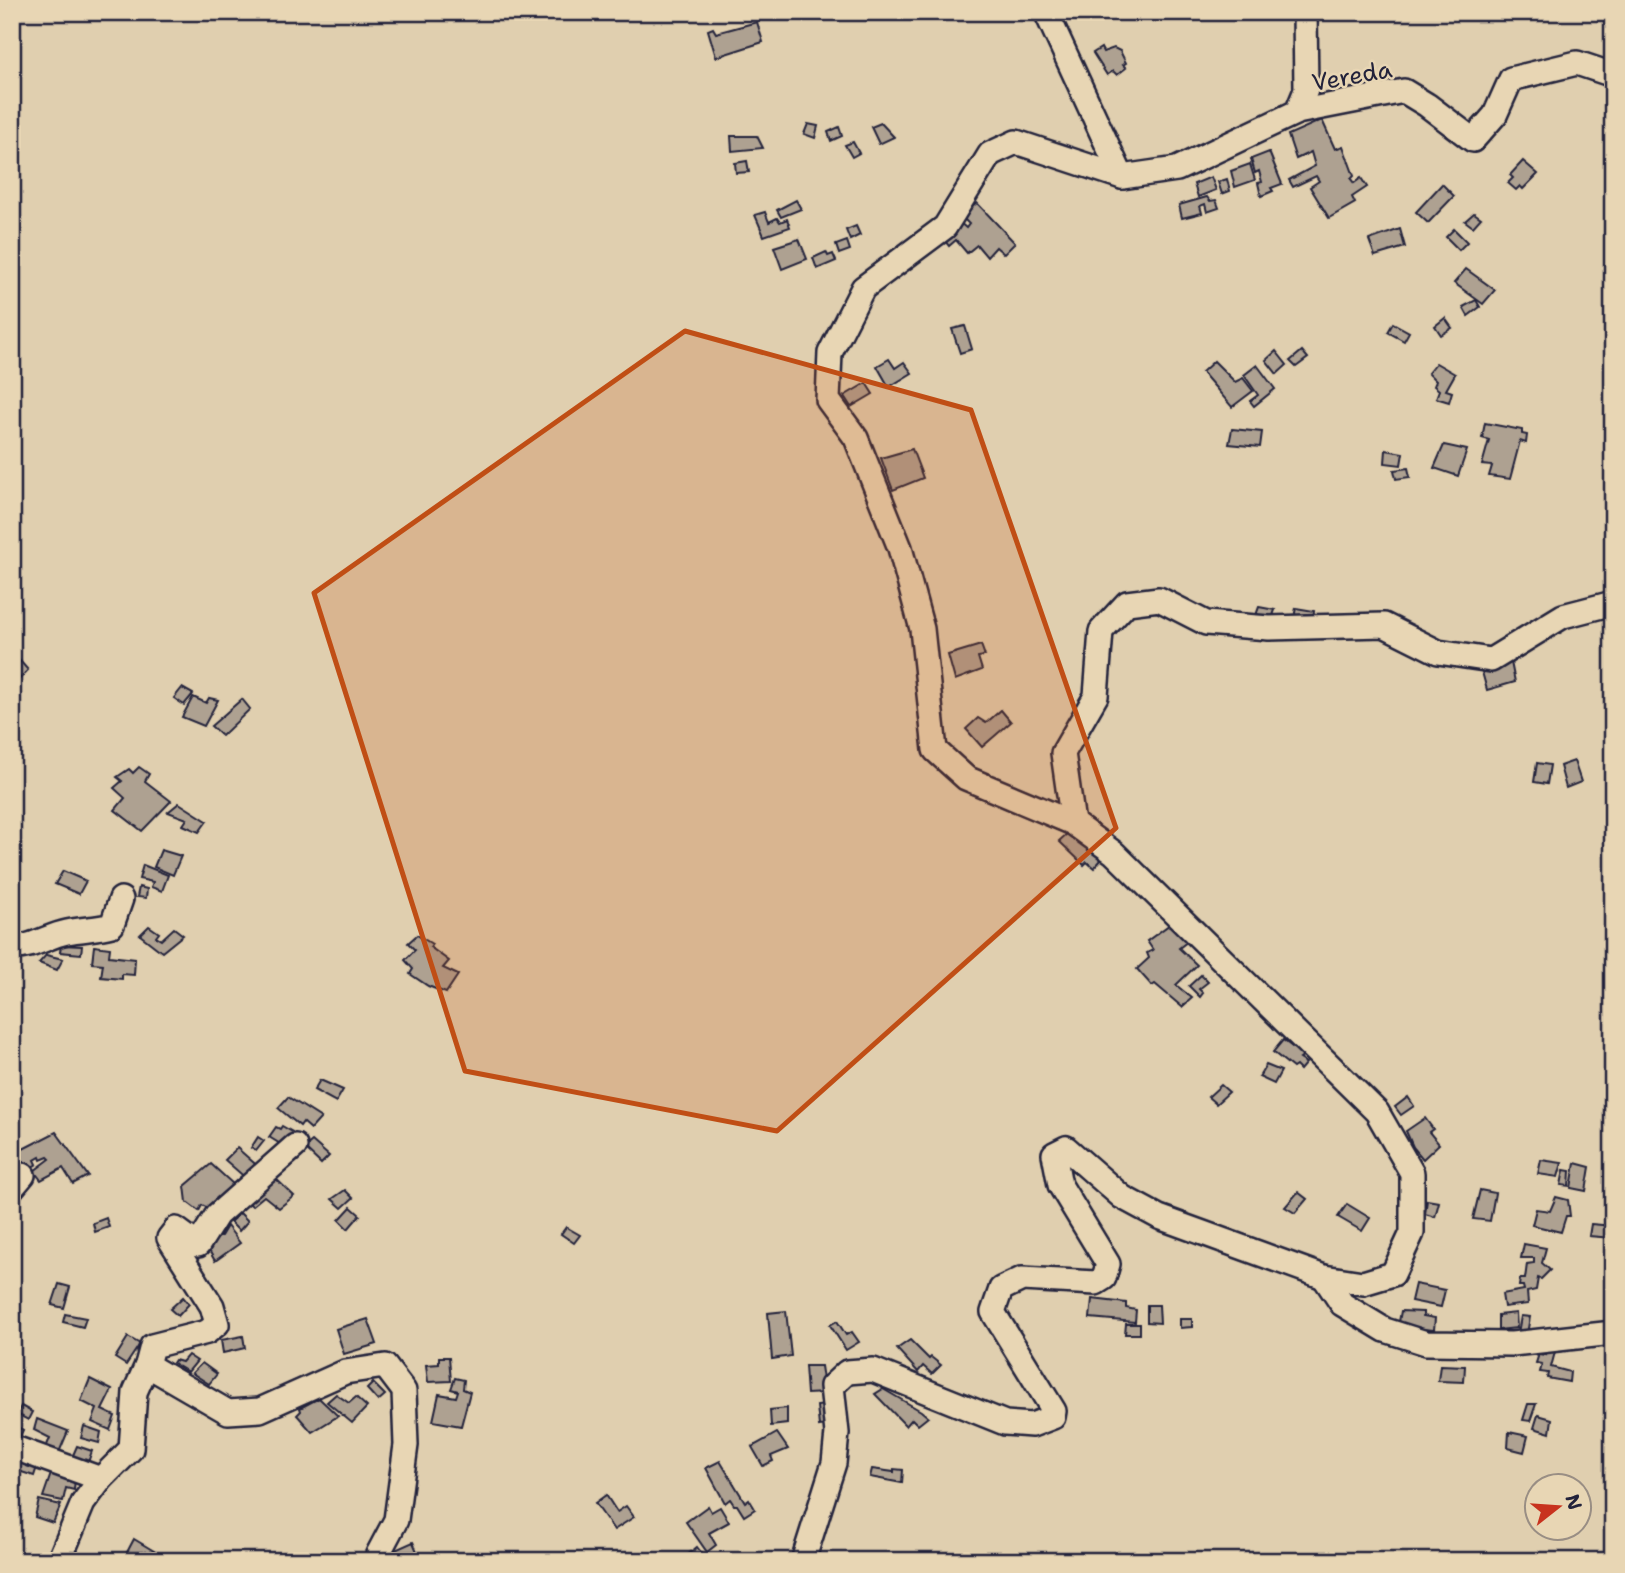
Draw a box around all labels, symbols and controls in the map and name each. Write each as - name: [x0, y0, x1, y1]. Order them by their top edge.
- street label: Vereda: [1309, 53, 1395, 99]
- north arrow: [1524, 1472, 1594, 1542]
- text: N: [1560, 1491, 1588, 1513]

